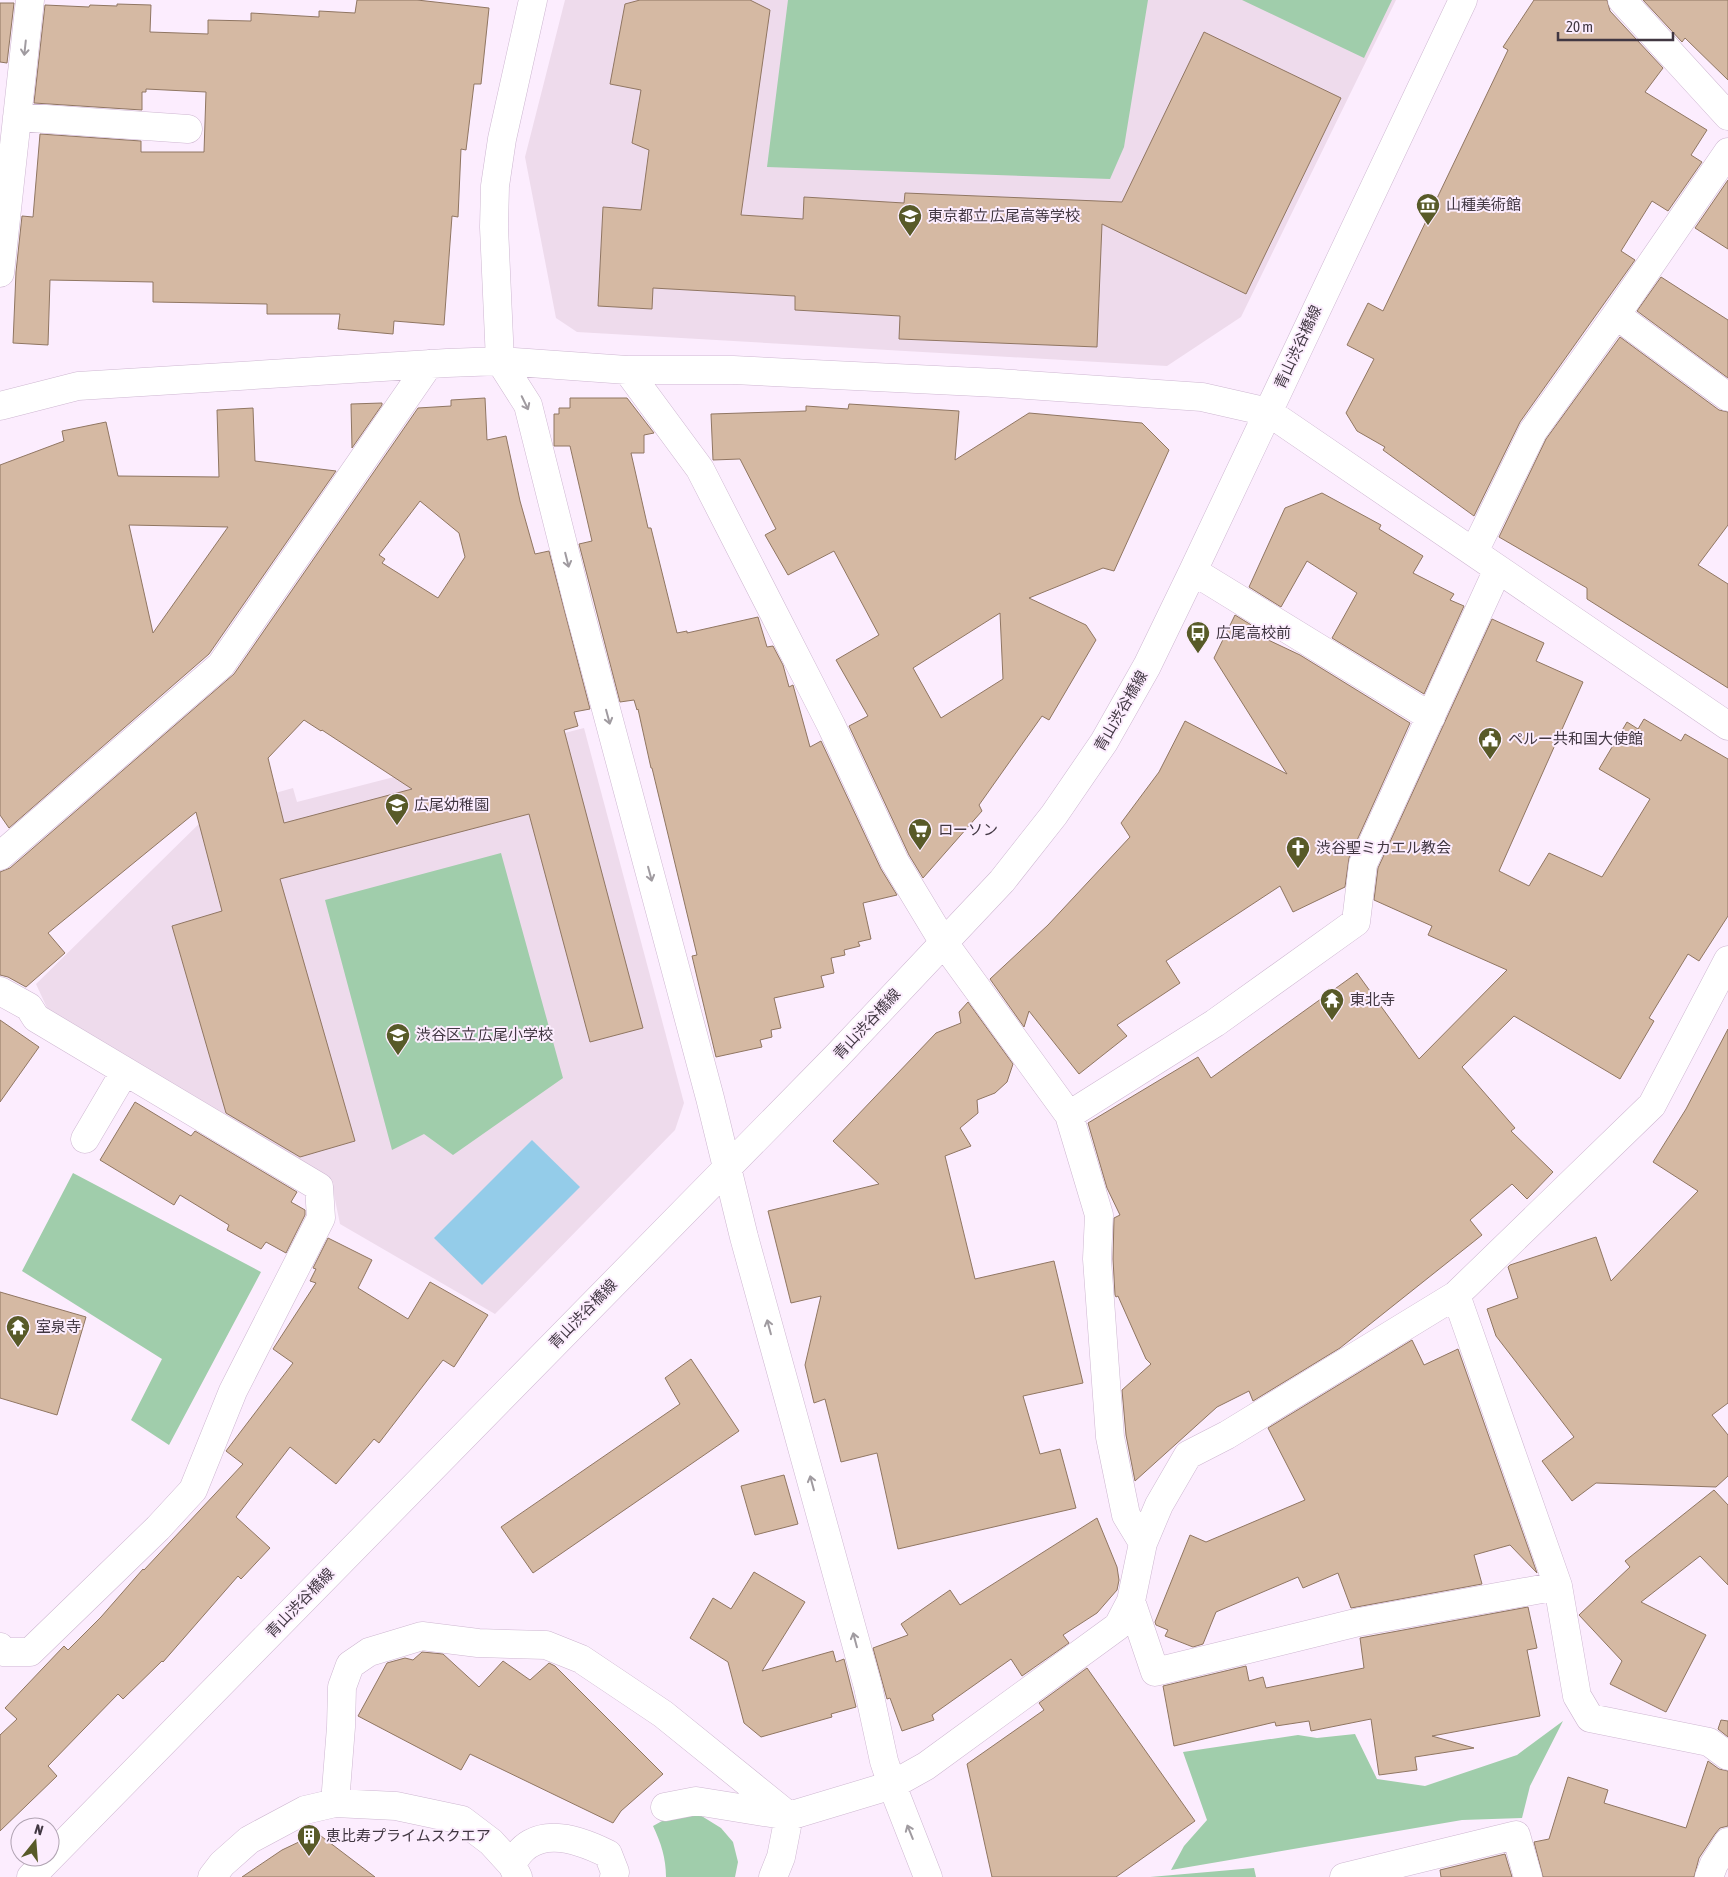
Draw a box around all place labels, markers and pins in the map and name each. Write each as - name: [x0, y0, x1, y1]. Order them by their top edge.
- museum icon: 山種美術館: [1415, 192, 1441, 226]
- place label: 山種美術館: [1446, 196, 1521, 213]
- school or university icon: 東京都立 広尾高等学校: [897, 203, 923, 237]
- place label: 東京都立 広尾高等学校: [928, 207, 1080, 224]
- bus stop icon: 広尾高校前: [1185, 620, 1211, 654]
- place label: 広尾高校前: [1216, 624, 1291, 641]
- public building icon: ペルー共和国大使館: [1477, 726, 1503, 760]
- place label: ペルー共和国大使館: [1508, 730, 1643, 747]
- school or university icon: 広尾幼稚園: [384, 792, 410, 826]
- place label: 広尾幼稚園: [414, 796, 489, 813]
- supermarket icon: ローソン: [907, 817, 933, 851]
- place label: ローソン: [938, 821, 998, 838]
- church icon: 渋谷聖ミカエル教会: [1285, 835, 1311, 869]
- place label: 渋谷聖ミカエル教会: [1316, 839, 1451, 856]
- temple icon: 東北寺: [1319, 987, 1345, 1021]
- place label: 東北寺: [1350, 991, 1395, 1008]
- school or university icon: 渋谷区立 広尾小学校: [385, 1022, 411, 1056]
- place label: 渋谷区立 広尾小学校: [416, 1026, 553, 1043]
- temple icon: 室泉寺: [5, 1314, 31, 1348]
- place label: 室泉寺: [36, 1318, 81, 1335]
- building icon: 恵比寿プライムスクエア: [296, 1823, 322, 1857]
- place label: 恵比寿プライムスクエア: [326, 1827, 491, 1844]

